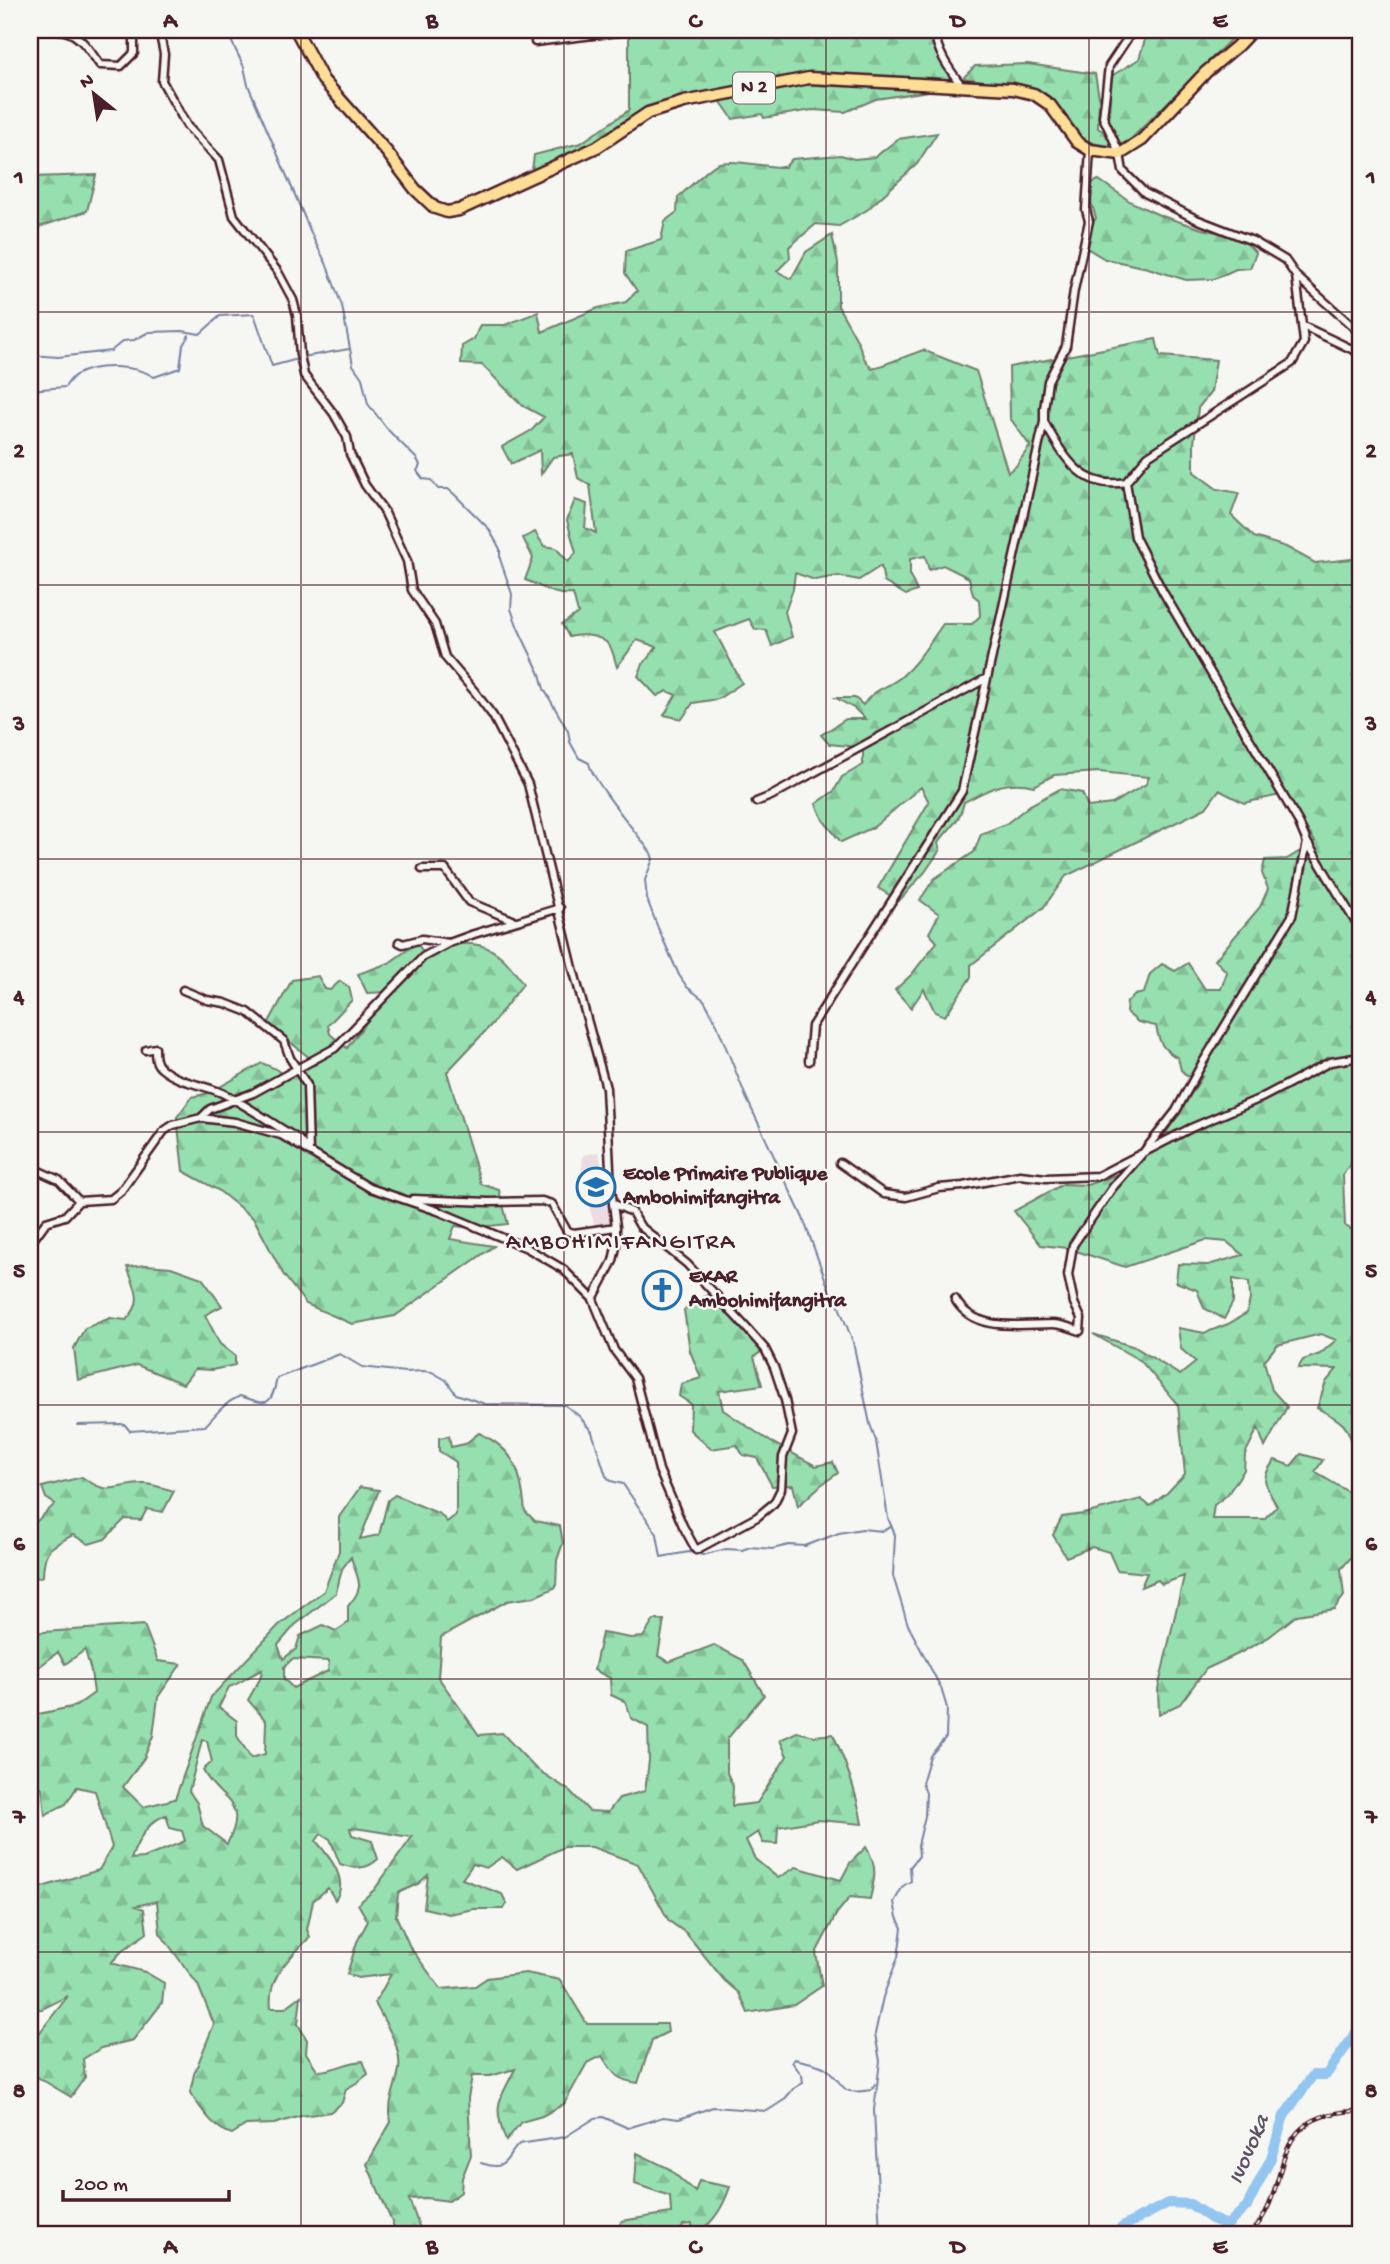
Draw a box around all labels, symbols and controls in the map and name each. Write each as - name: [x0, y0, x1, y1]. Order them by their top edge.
- text: A: [162, 9, 178, 36]
- text: B: [425, 9, 439, 36]
- text: C: [689, 9, 704, 36]
- text: D: [949, 9, 967, 36]
- text: E: [1213, 9, 1229, 36]
- north arrow: [60, 60, 130, 130]
- text: N: [76, 69, 98, 95]
- road number: N 2: [733, 72, 775, 104]
- text: 1: [13, 165, 24, 192]
- text: 1: [1365, 165, 1376, 192]
- text: 2: [13, 439, 25, 466]
- text: 2: [1365, 439, 1377, 466]
- text: 3: [12, 712, 25, 739]
- text: 3: [1364, 712, 1377, 739]
- text: 4: [13, 985, 25, 1012]
- text: 4: [1365, 985, 1377, 1012]
- place label: Ecole Primaire Publique Ambohimifangitra: [622, 1163, 829, 1212]
- school or university icon: Ecole Primaire Publique Ambohimifangitra: [575, 1166, 617, 1208]
- district label: AMBOHIMIFANGITRA: [506, 1229, 736, 1258]
- text: 5: [13, 1259, 25, 1286]
- text: 5: [1365, 1259, 1377, 1286]
- place label: EKAR Ambohimifangitra: [688, 1266, 847, 1315]
- church icon: EKAR Ambohimifangitra: [641, 1269, 683, 1311]
- text: 6: [13, 1532, 26, 1559]
- text: 6: [1365, 1532, 1378, 1559]
- text: 7: [12, 1805, 26, 1832]
- text: 7: [1364, 1805, 1378, 1832]
- text: 8: [13, 2079, 26, 2106]
- text: 8: [1365, 2079, 1378, 2106]
- water label: Ivovoka: [1223, 2110, 1277, 2189]
- scale bar: [63, 2159, 229, 2203]
- text: 200 m: [74, 2174, 128, 2199]
- text: A: [162, 2235, 178, 2262]
- text: B: [425, 2235, 439, 2262]
- text: C: [689, 2235, 704, 2262]
- text: D: [949, 2235, 967, 2262]
- text: E: [1213, 2235, 1229, 2262]

